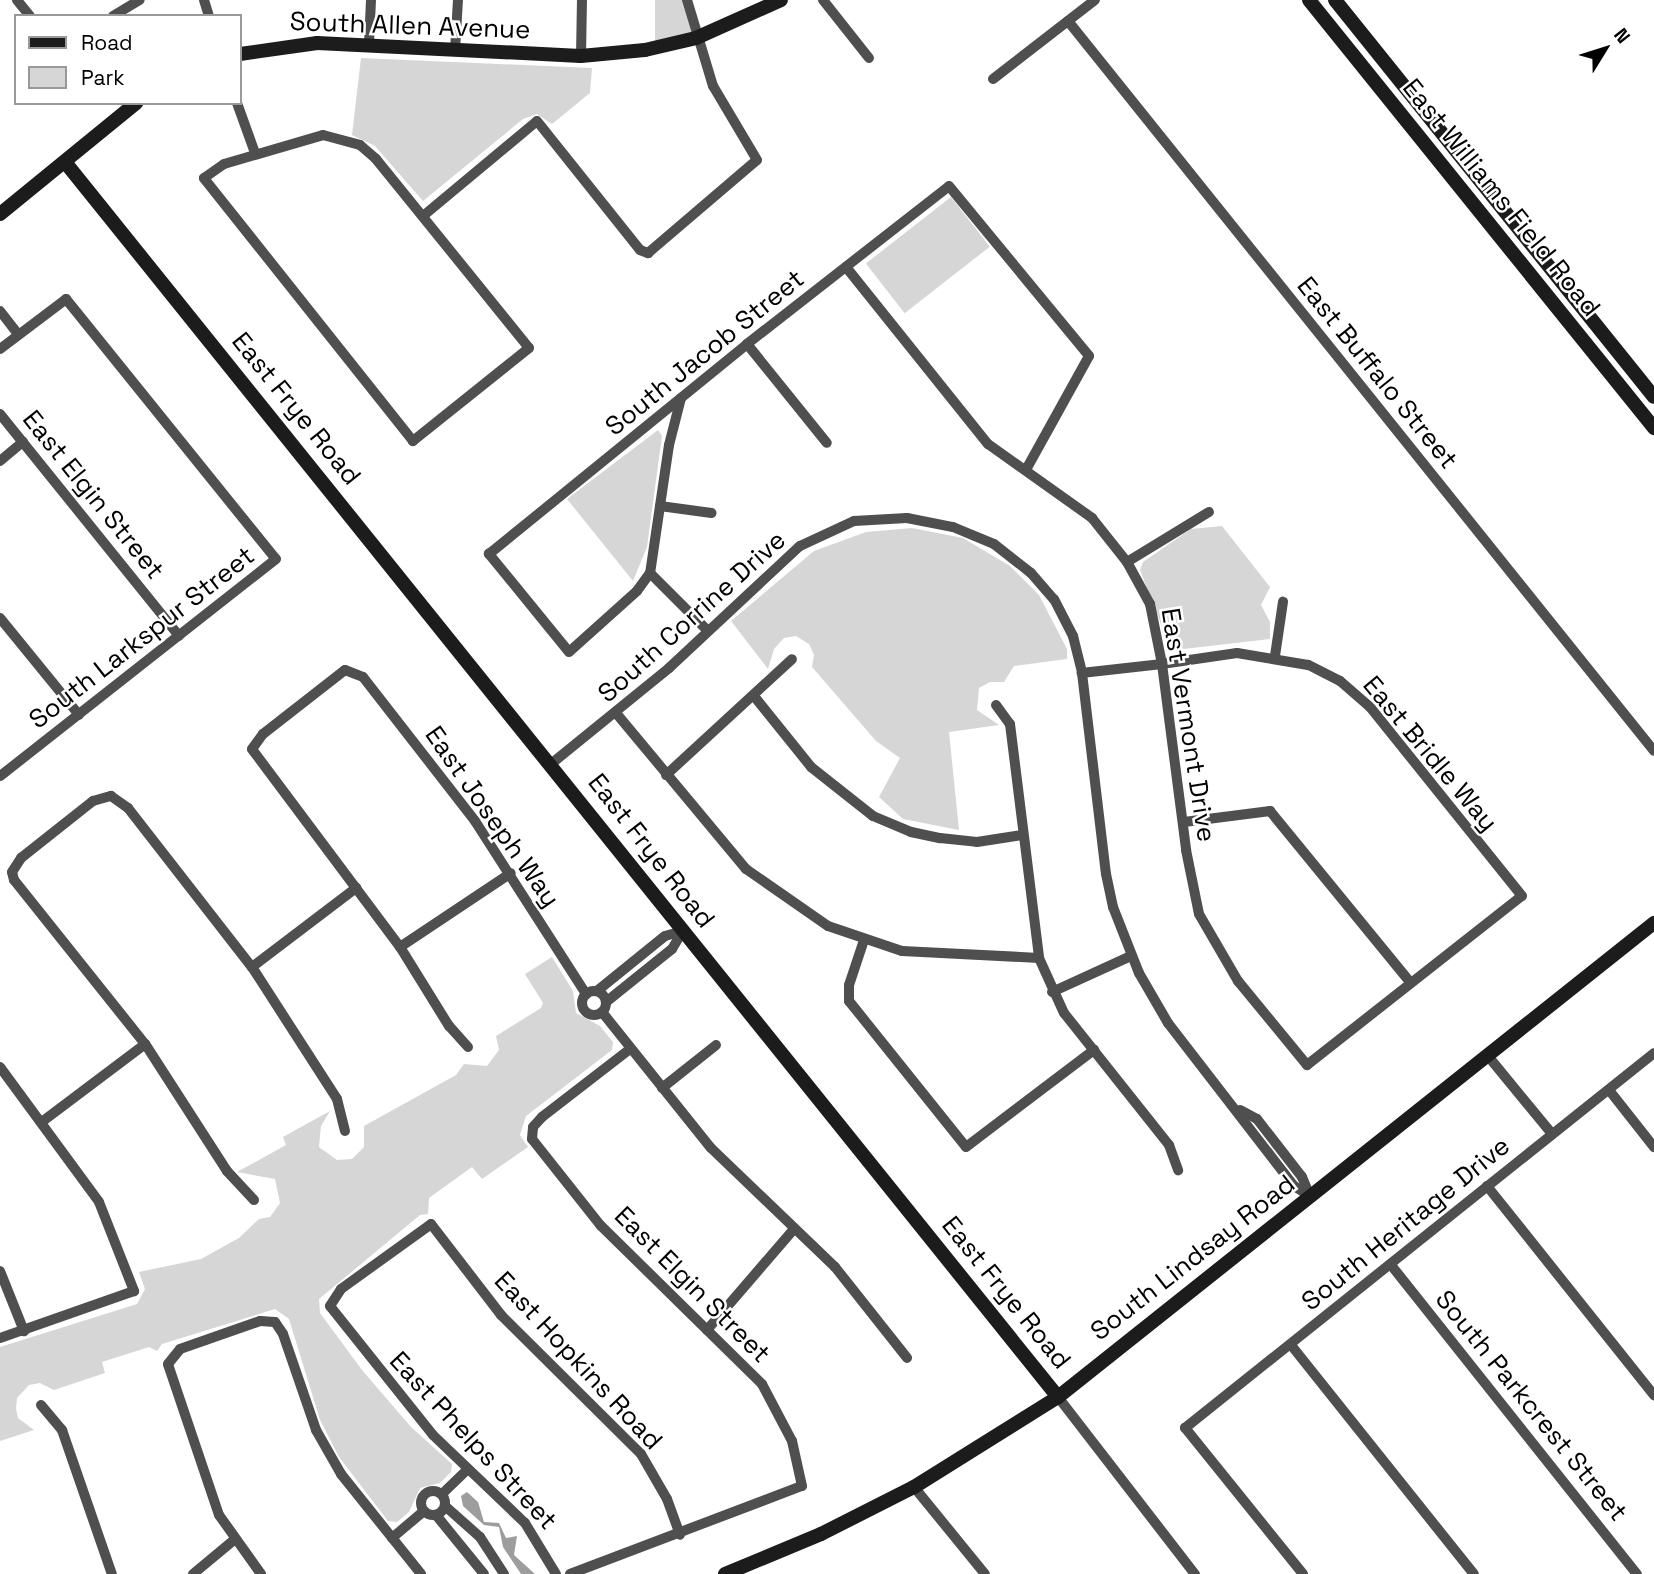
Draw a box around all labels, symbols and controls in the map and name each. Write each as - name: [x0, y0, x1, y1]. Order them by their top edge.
- street label: South Allen Avenue: [289, 6, 531, 46]
- legend: [14, 14, 242, 105]
- north arrow: [1570, 14, 1640, 84]
- text: N: [1608, 23, 1636, 48]
- text: Road: [81, 29, 133, 56]
- text: Park: [81, 64, 125, 91]
- street label: East Williams Field Road: [1395, 73, 1607, 323]
- street label: South Jacob Street: [599, 263, 811, 443]
- street label: East Buffalo Street: [1290, 271, 1464, 475]
- street label: East Frye Road: [225, 326, 367, 492]
- street label: East Elgin Street: [16, 404, 170, 586]
- street label: South Corrine Drive: [592, 525, 792, 709]
- street label: South Larkspur Street: [23, 540, 261, 736]
- street label: East Vermont Drive: [1154, 606, 1222, 844]
- street label: East Bridle Way: [1356, 670, 1504, 838]
- street label: East Joseph Way: [418, 720, 566, 914]
- street label: East Frye Road: [581, 768, 721, 934]
- street label: South Heritage Drive: [1296, 1130, 1516, 1318]
- street label: South Lindsay Road: [1085, 1169, 1301, 1347]
- street label: East Elgin Street: [608, 1201, 776, 1369]
- street label: East Frye Road: [935, 1210, 1077, 1376]
- street label: East Hopkins Road: [488, 1266, 668, 1456]
- street label: South Parkcrest Street: [1428, 1284, 1634, 1528]
- street label: East Phelps Street: [383, 1346, 563, 1536]

